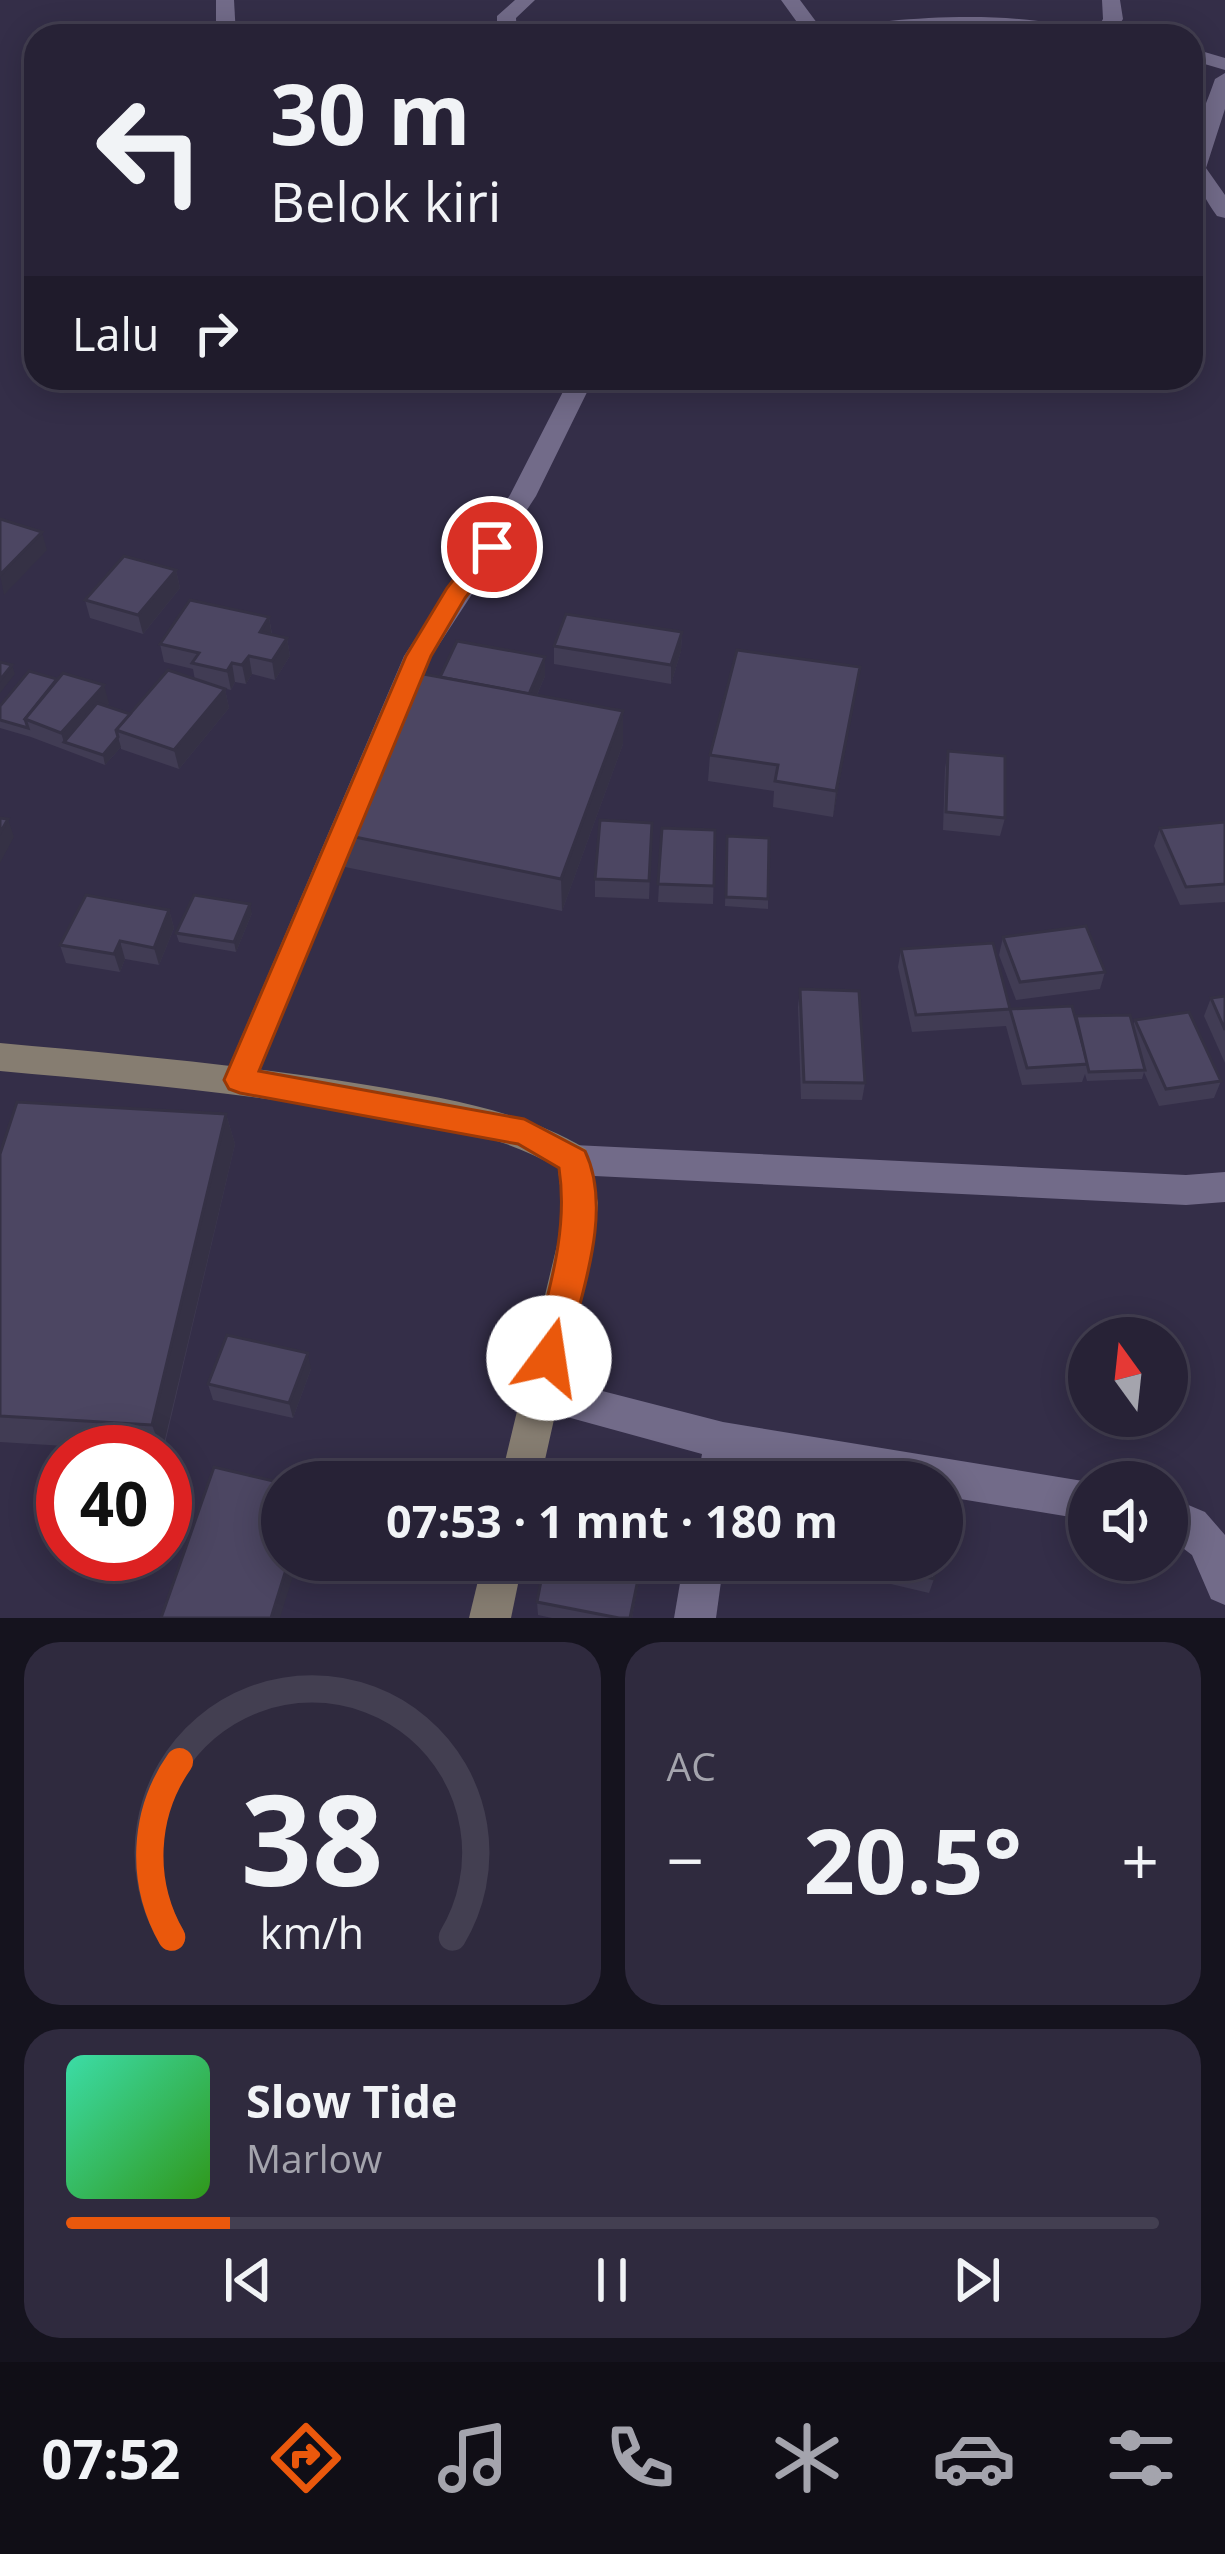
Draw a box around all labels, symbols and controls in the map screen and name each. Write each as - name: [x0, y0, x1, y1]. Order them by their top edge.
- text: 30 m: [270, 55, 470, 170]
- icon: left: [72, 72, 228, 228]
- text: Belok kiri: [270, 164, 501, 238]
- icon: right: [183, 300, 249, 366]
- text: Lalu: [72, 303, 159, 364]
- pin: [441, 496, 543, 598]
- icon: arrive: [459, 514, 525, 580]
- position arrow: [486, 1295, 612, 1421]
- north arrow: [1068, 1317, 1188, 1437]
- map controls: [1068, 1317, 1188, 1581]
- speed limit sign: 40: [36, 1425, 192, 1581]
- button: sound: [1068, 1461, 1188, 1581]
- text: 07:53 · 1 mnt · 180 m: [386, 1490, 838, 1551]
- text: AC: [667, 1739, 716, 1792]
- text: 38: [241, 1753, 384, 1923]
- text: 20.5°: [803, 1798, 1022, 1920]
- text: −: [667, 1814, 704, 1904]
- text: +: [1121, 1814, 1159, 1904]
- text: km/h: [260, 1902, 364, 1961]
- text: Slow Tide: [246, 2070, 457, 2131]
- text: Marlow: [246, 2131, 382, 2184]
- icon: previous: [215, 2247, 281, 2313]
- icon: pause: [579, 2247, 645, 2313]
- icon: next: [944, 2247, 1010, 2313]
- icon: directions: [264, 2416, 348, 2500]
- icon: music: [431, 2416, 515, 2500]
- icon: phone: [598, 2416, 682, 2500]
- icon: climate: [765, 2416, 849, 2500]
- icon: car: [932, 2416, 1016, 2500]
- icon: filters: [1099, 2416, 1183, 2500]
- text: 07:52: [42, 2421, 180, 2495]

